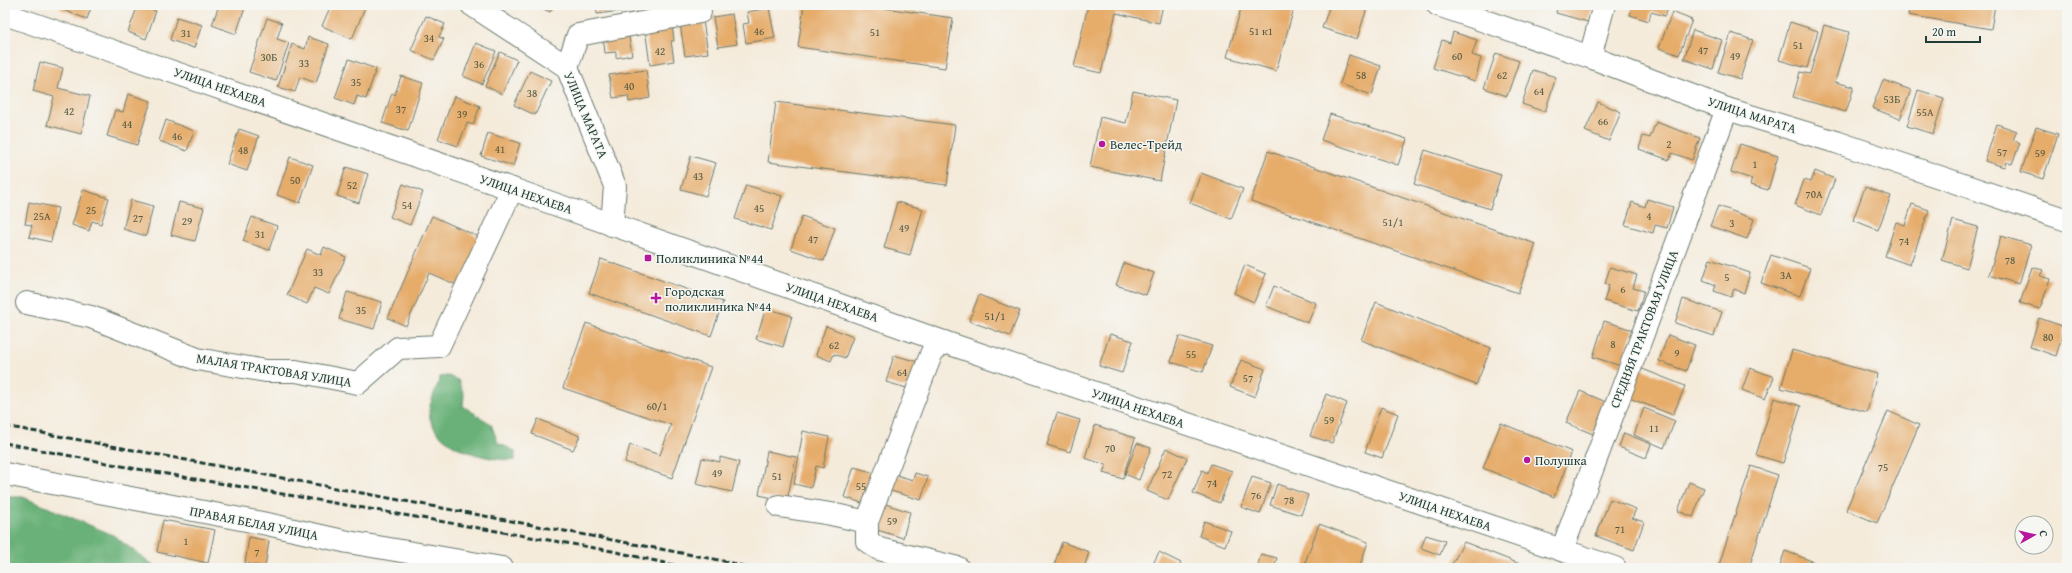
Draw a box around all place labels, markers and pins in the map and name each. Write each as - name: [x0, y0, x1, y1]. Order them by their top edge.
- place label: Велес-Трейд: [1110, 135, 1182, 154]
- marker: Велес-Трейд: [1097, 139, 1107, 149]
- place label: Поликлиника №44: [656, 249, 764, 268]
- marker: Поликлиника №44: [643, 253, 653, 263]
- place label: Городская поликлиника №44: [665, 282, 771, 316]
- marker: Городская поликлиника №44: [650, 292, 662, 304]
- place label: Полушка: [1535, 451, 1587, 470]
- marker: Полушка: [1522, 455, 1532, 465]

